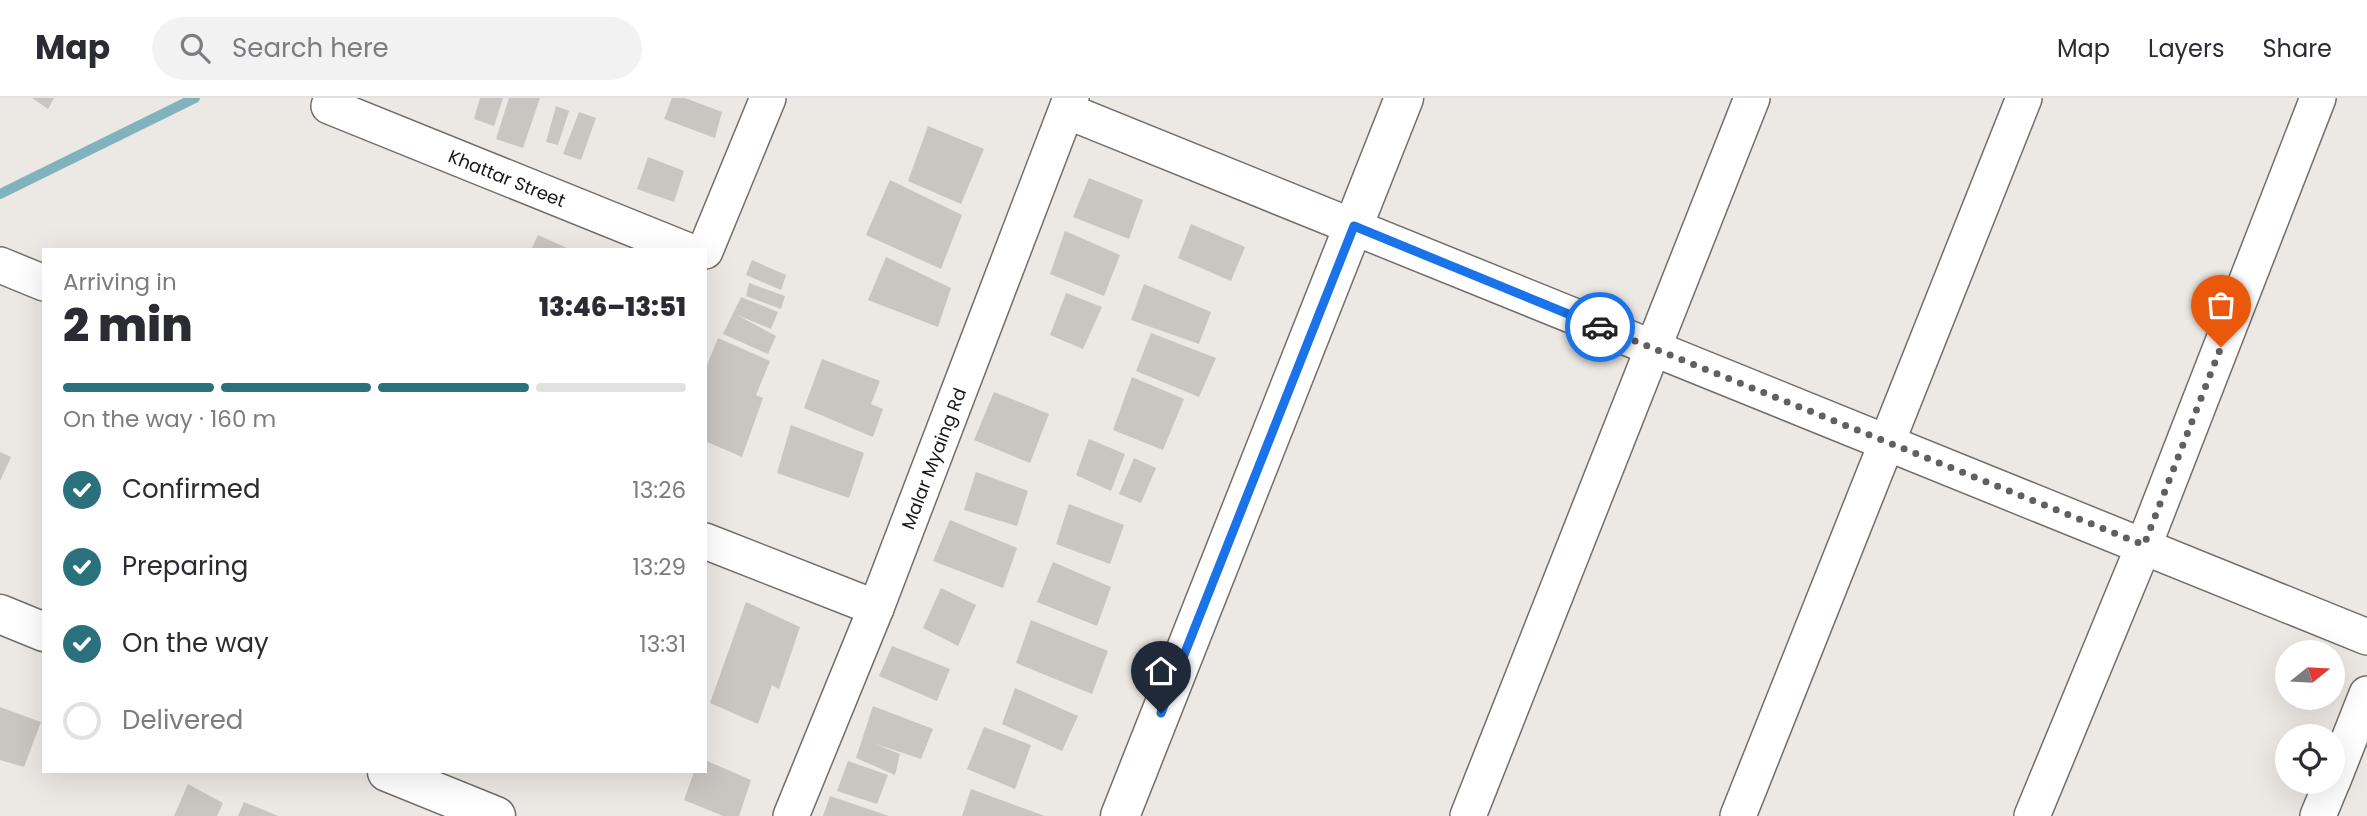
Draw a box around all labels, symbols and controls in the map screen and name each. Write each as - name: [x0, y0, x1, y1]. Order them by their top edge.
- search box: [152, 17, 642, 80]
- text: Map: [35, 24, 110, 71]
- icon: search: [176, 29, 214, 67]
- text: Search here: [232, 30, 389, 66]
- text: Map: [2057, 32, 2110, 65]
- text: Layers: [2148, 32, 2224, 65]
- text: Share: [2262, 32, 2332, 65]
- street label: Khattar Street: [445, 143, 569, 213]
- text: Arriving in: [63, 266, 177, 298]
- pin: [2191, 275, 2251, 347]
- icon: bag: [2202, 286, 2240, 324]
- text: 13:46–13:51: [539, 289, 686, 325]
- courier: [1565, 292, 1635, 362]
- text: 2 min: [63, 293, 193, 357]
- icon: car: [1581, 308, 1619, 346]
- street label: Malar Myaing Rd: [895, 384, 972, 533]
- text: On the way · 160 m: [63, 403, 276, 435]
- icon: check: [63, 471, 101, 509]
- text: Confirmed: [122, 471, 260, 507]
- text: 13:26: [632, 474, 686, 506]
- icon: check: [63, 548, 101, 586]
- text: Preparing: [122, 548, 248, 584]
- text: 13:29: [632, 551, 686, 583]
- icon: check: [63, 625, 101, 663]
- text: On the way: [122, 625, 269, 661]
- text: 13:31: [639, 628, 686, 660]
- north arrow: [2275, 640, 2345, 710]
- map controls: [2275, 640, 2345, 794]
- pin: [1131, 641, 1191, 713]
- icon: home: [1142, 652, 1180, 690]
- text: Delivered: [122, 702, 243, 738]
- button: locate: [2275, 724, 2345, 794]

